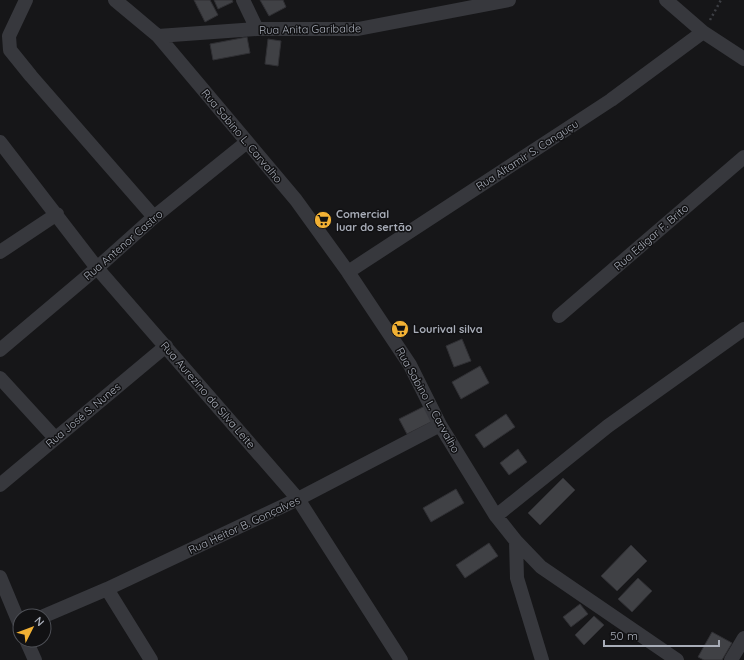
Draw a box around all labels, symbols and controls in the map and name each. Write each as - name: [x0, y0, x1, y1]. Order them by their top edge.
- street label: Rua Anita Garibalde: [259, 21, 361, 37]
- street label: Rua Sabino L. Carvalho: [199, 86, 286, 186]
- street label: Rua Altamir S. Canguçu: [473, 117, 581, 193]
- street label: Rua Edigar F. Brito: [611, 201, 691, 273]
- street label: Rua Antenor Castro: [81, 207, 166, 283]
- place label: Comercial luar do sertão: [336, 207, 412, 234]
- supermarket icon: Comercial luar do sertão: [313, 210, 333, 230]
- supermarket icon: Lourival silva: [390, 319, 410, 339]
- place label: Lourival silva: [413, 322, 483, 336]
- street label: Rua Aurezino da Silva Leite: [158, 339, 258, 451]
- street label: Rua Sabino L. Carvalho: [393, 345, 463, 455]
- street label: Rua José S. Nunes: [43, 380, 123, 450]
- street label: Rua Heitor B. Gonçalves: [186, 493, 302, 557]
- north arrow: [12, 608, 52, 648]
- text: N: [32, 614, 47, 629]
- scale bar: [604, 622, 719, 648]
- text: 50 m: [610, 628, 638, 643]

